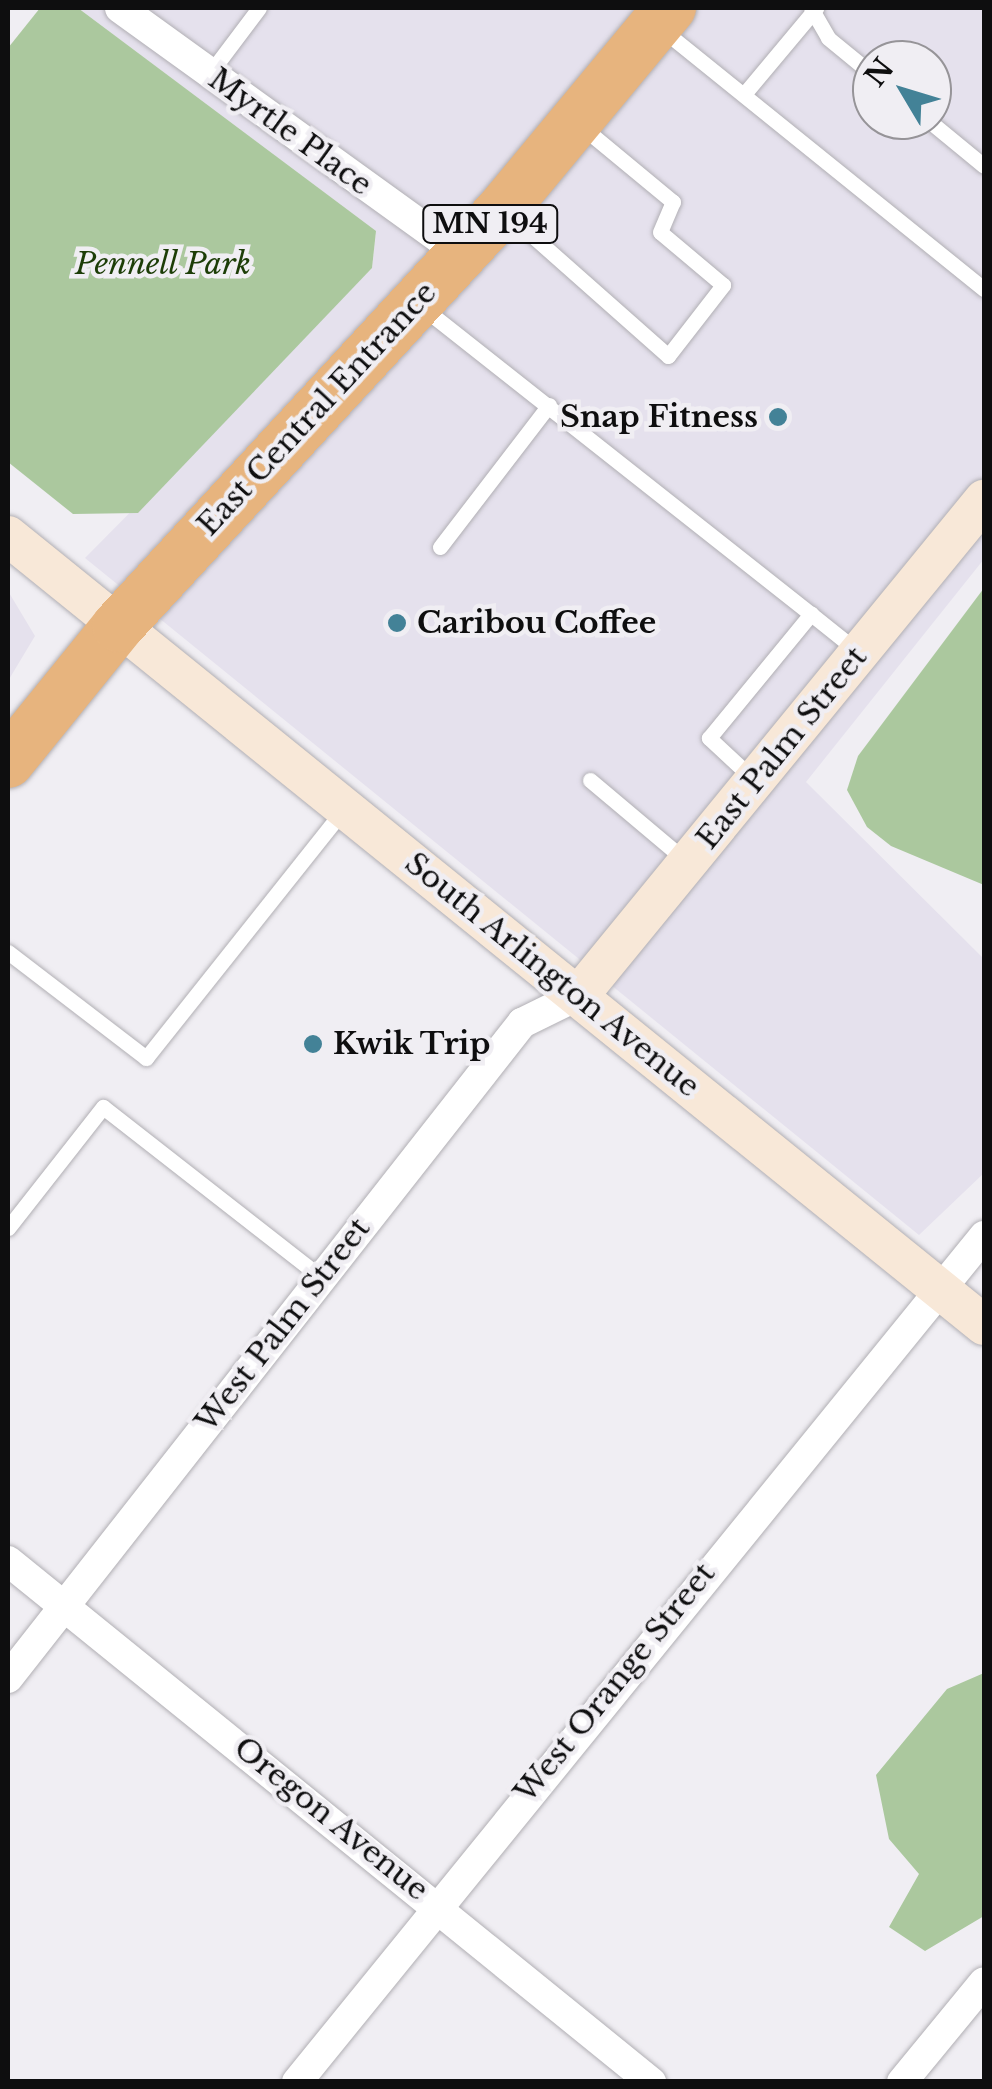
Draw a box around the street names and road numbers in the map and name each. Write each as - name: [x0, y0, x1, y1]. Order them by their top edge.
- street label: Myrtle Place: [202, 61, 378, 203]
- road number: MN 194: [420, 201, 560, 247]
- street label: East Central Entrance: [190, 275, 444, 543]
- street label: East Palm Street: [689, 640, 875, 856]
- street label: South Arlington Avenue: [397, 845, 707, 1105]
- street label: West Palm Street: [188, 1211, 378, 1439]
- street label: West Orange Street: [507, 1556, 723, 1810]
- street label: Oregon Avenue: [226, 1729, 436, 1909]

